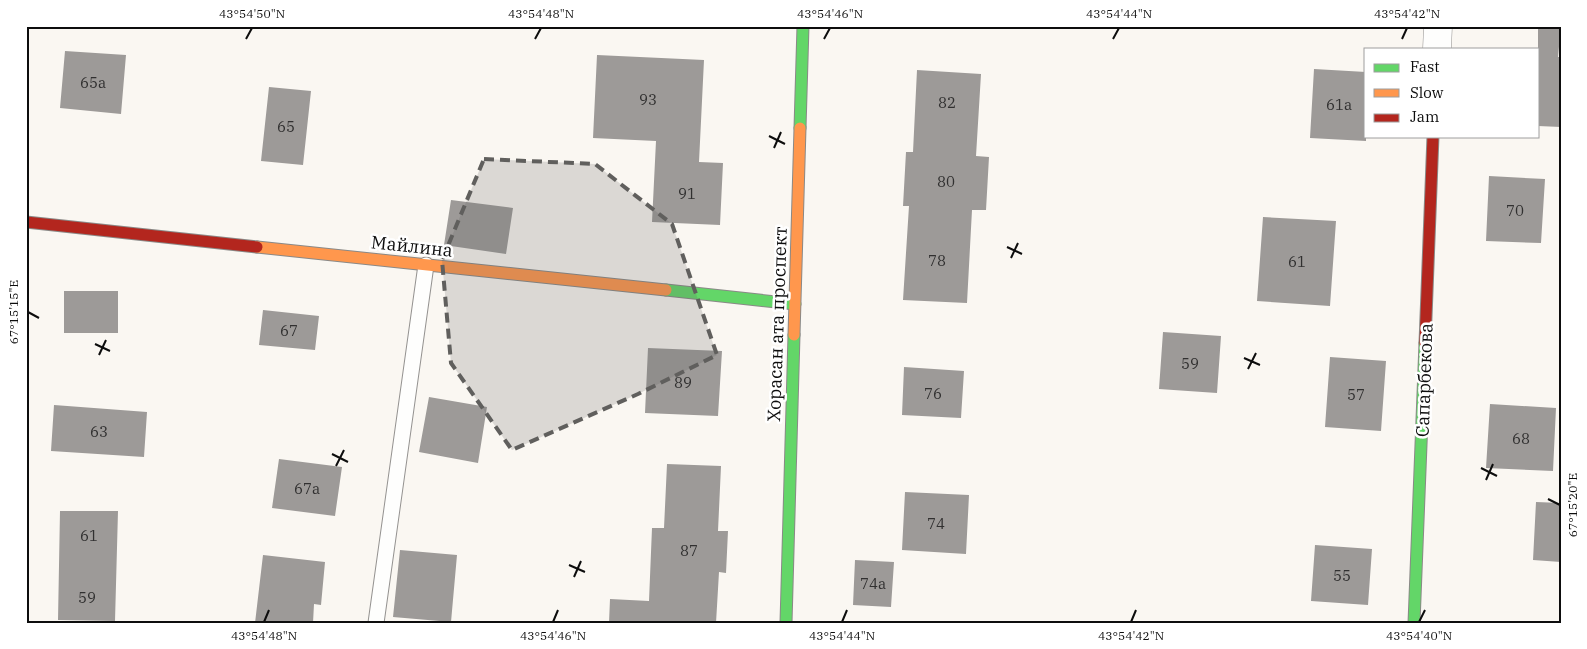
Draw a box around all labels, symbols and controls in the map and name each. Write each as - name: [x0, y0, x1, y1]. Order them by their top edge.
- text: 43°54'50"N: [219, 6, 285, 21]
- text: 43°54'48"N: [508, 6, 574, 21]
- text: 43°54'46"N: [797, 6, 863, 21]
- text: 43°54'44"N: [1086, 6, 1152, 21]
- text: 43°54'42"N: [1374, 6, 1440, 21]
- legend: [1364, 48, 1540, 138]
- text: Fast: [1410, 57, 1440, 76]
- house number: 65а: [80, 73, 106, 92]
- text: Slow: [1410, 83, 1444, 102]
- house number: 93: [639, 90, 657, 109]
- house number: 82: [938, 93, 956, 112]
- house number: 61а: [1326, 95, 1352, 114]
- text: Jam: [1410, 107, 1439, 126]
- house number: 65: [277, 117, 295, 136]
- house number: 80: [937, 172, 955, 191]
- house number: 91: [678, 184, 696, 203]
- house number: 70: [1506, 201, 1524, 220]
- street label: Хорасан ата проспект: [762, 226, 792, 422]
- street label: Майлина: [370, 230, 454, 262]
- house number: 78: [928, 251, 946, 270]
- house number: 61: [1288, 252, 1306, 271]
- text: 67°15'15"E: [6, 280, 21, 344]
- house number: 67: [280, 321, 298, 340]
- street label: Сапарбекова: [1411, 322, 1437, 437]
- house number: 59: [1181, 354, 1199, 373]
- house number: 89: [674, 373, 692, 392]
- house number: 76: [924, 384, 942, 403]
- house number: 57: [1347, 385, 1365, 404]
- house number: 63: [90, 422, 108, 441]
- house number: 68: [1512, 429, 1530, 448]
- text: 67°15'20"E: [1565, 473, 1580, 537]
- house number: 67а: [294, 479, 320, 498]
- house number: 74: [927, 514, 945, 533]
- house number: 61: [80, 526, 98, 545]
- house number: 87: [680, 541, 698, 560]
- house number: 55: [1333, 566, 1351, 585]
- house number: 74а: [860, 574, 886, 593]
- house number: 59: [78, 588, 96, 607]
- text: 43°54'48"N: [231, 628, 297, 643]
- text: 43°54'46"N: [520, 628, 586, 643]
- text: 43°54'44"N: [809, 628, 875, 643]
- text: 43°54'42"N: [1098, 628, 1164, 643]
- text: 43°54'40"N: [1386, 628, 1452, 643]

